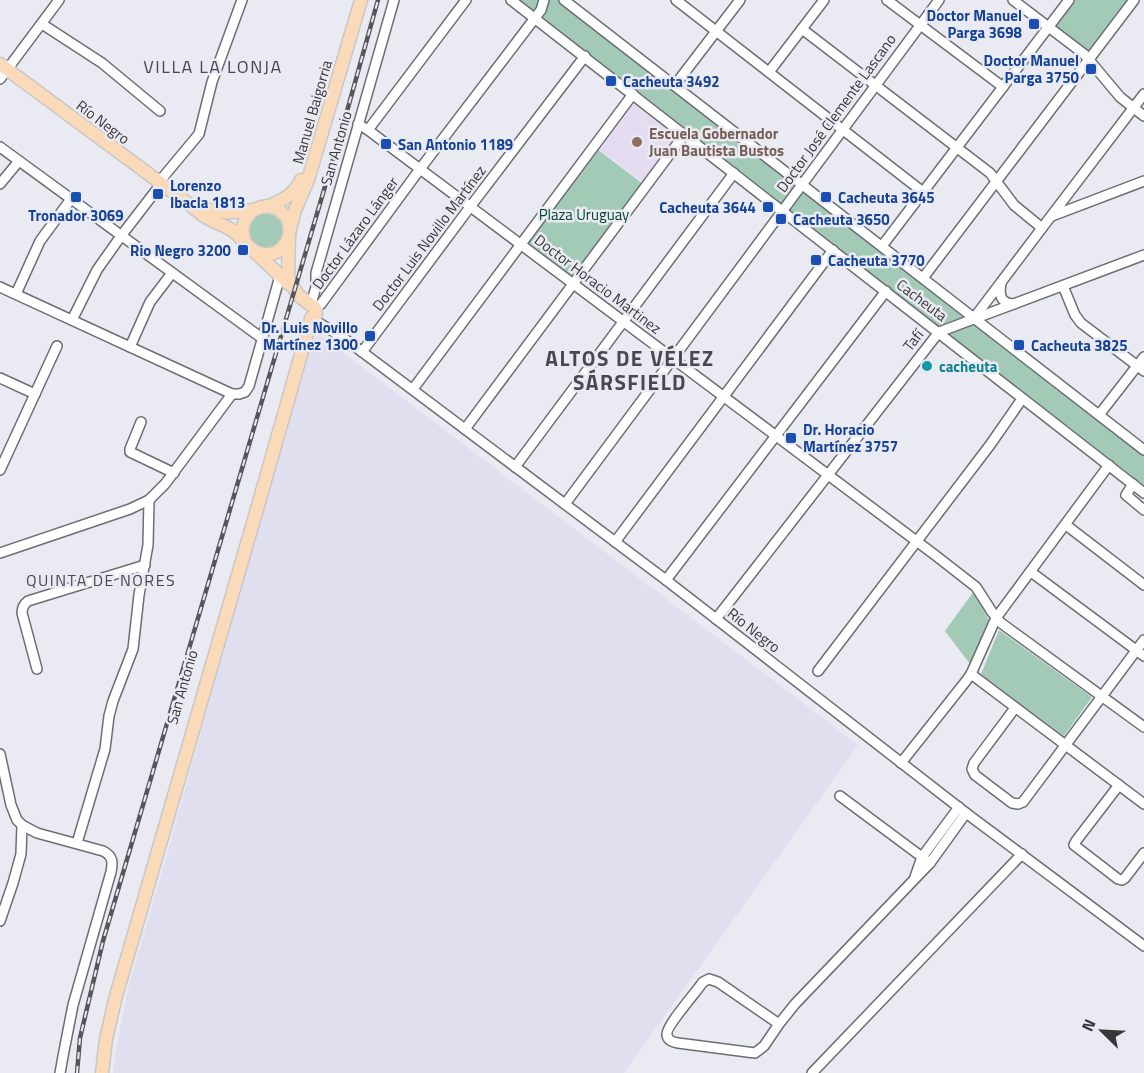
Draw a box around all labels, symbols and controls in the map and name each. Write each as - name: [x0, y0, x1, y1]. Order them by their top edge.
- place label: Doctor Manuel Parga 3698: [927, 4, 1022, 44]
- marker: Doctor Manuel Parga 3698: [1027, 17, 1041, 31]
- street label: Doctor José Clemente Lascano: [771, 29, 901, 197]
- place label: Doctor Manuel Parga 3750: [984, 49, 1080, 89]
- district label: VILLA LA LONJA: [143, 53, 283, 80]
- street label: Manuel Baigorria: [286, 57, 338, 167]
- marker: Doctor Manuel Parga 3750: [1084, 62, 1098, 76]
- place label: Cacheuta 3492: [623, 70, 720, 93]
- marker: Cacheuta 3492: [604, 74, 618, 88]
- street label: Río Negro: [71, 94, 135, 150]
- street label: San Antonio: [314, 108, 358, 188]
- place label: Escuela Gobernador Juan Bautista Bustos: [649, 122, 784, 162]
- place label: San Antonio 1189: [398, 133, 513, 156]
- marker: Escuela Gobernador Juan Bautista Bustos: [630, 135, 644, 149]
- marker: San Antonio 1189: [379, 137, 393, 151]
- street label: Doctor Luis Novillo Martínez: [366, 160, 492, 316]
- street label: Doctor Lázaro Lánger: [306, 172, 404, 294]
- place label: Lorenzo Ibacla 1813: [170, 174, 245, 214]
- place label: Cacheuta 3645: [838, 186, 935, 209]
- marker: Lorenzo Ibacla 1813: [151, 187, 165, 201]
- marker: Tronador 3069: [69, 190, 83, 204]
- marker: Cacheuta 3645: [819, 190, 833, 204]
- place label: Cacheuta 3644: [659, 196, 756, 219]
- marker: Cacheuta 3644: [761, 200, 775, 214]
- park label: Plaza Uruguay: [539, 203, 629, 226]
- place label: Tronador 3069: [28, 204, 124, 227]
- place label: Cacheuta 3650: [793, 208, 890, 231]
- marker: Cacheuta 3650: [774, 212, 788, 226]
- street label: Doctor Horacio Martinez: [530, 229, 666, 340]
- place label: Rio Negro 3200: [130, 239, 232, 262]
- marker: Rio Negro 3200: [236, 243, 250, 257]
- place label: Cacheuta 3770: [828, 249, 925, 272]
- marker: Cacheuta 3770: [809, 253, 823, 267]
- street label: Cacheuta: [892, 273, 953, 327]
- place label: Dr. Luis Novillo Martínez 1300: [261, 316, 359, 356]
- street label: Tafí: [897, 323, 930, 356]
- marker: Dr. Luis Novillo Martínez 1300: [363, 329, 377, 343]
- place label: Cacheuta 3825: [1031, 334, 1128, 357]
- marker: Cacheuta 3825: [1012, 338, 1026, 352]
- district label: ALTOS DE VÉLEZ SÁRSFIELD: [545, 342, 715, 398]
- place label: cacheuta: [939, 355, 998, 378]
- marker: cacheuta: [920, 359, 934, 373]
- place label: Dr. Horacio Martínez 3757: [803, 418, 898, 458]
- marker: Dr. Horacio Martínez 3757: [784, 431, 798, 445]
- district label: QUINTA DE NORES: [26, 568, 176, 592]
- street label: Río Negro: [722, 602, 786, 658]
- street label: San Antonio: [160, 647, 204, 727]
- north arrow: [1072, 1001, 1132, 1061]
- text: N: [1075, 1015, 1102, 1035]

